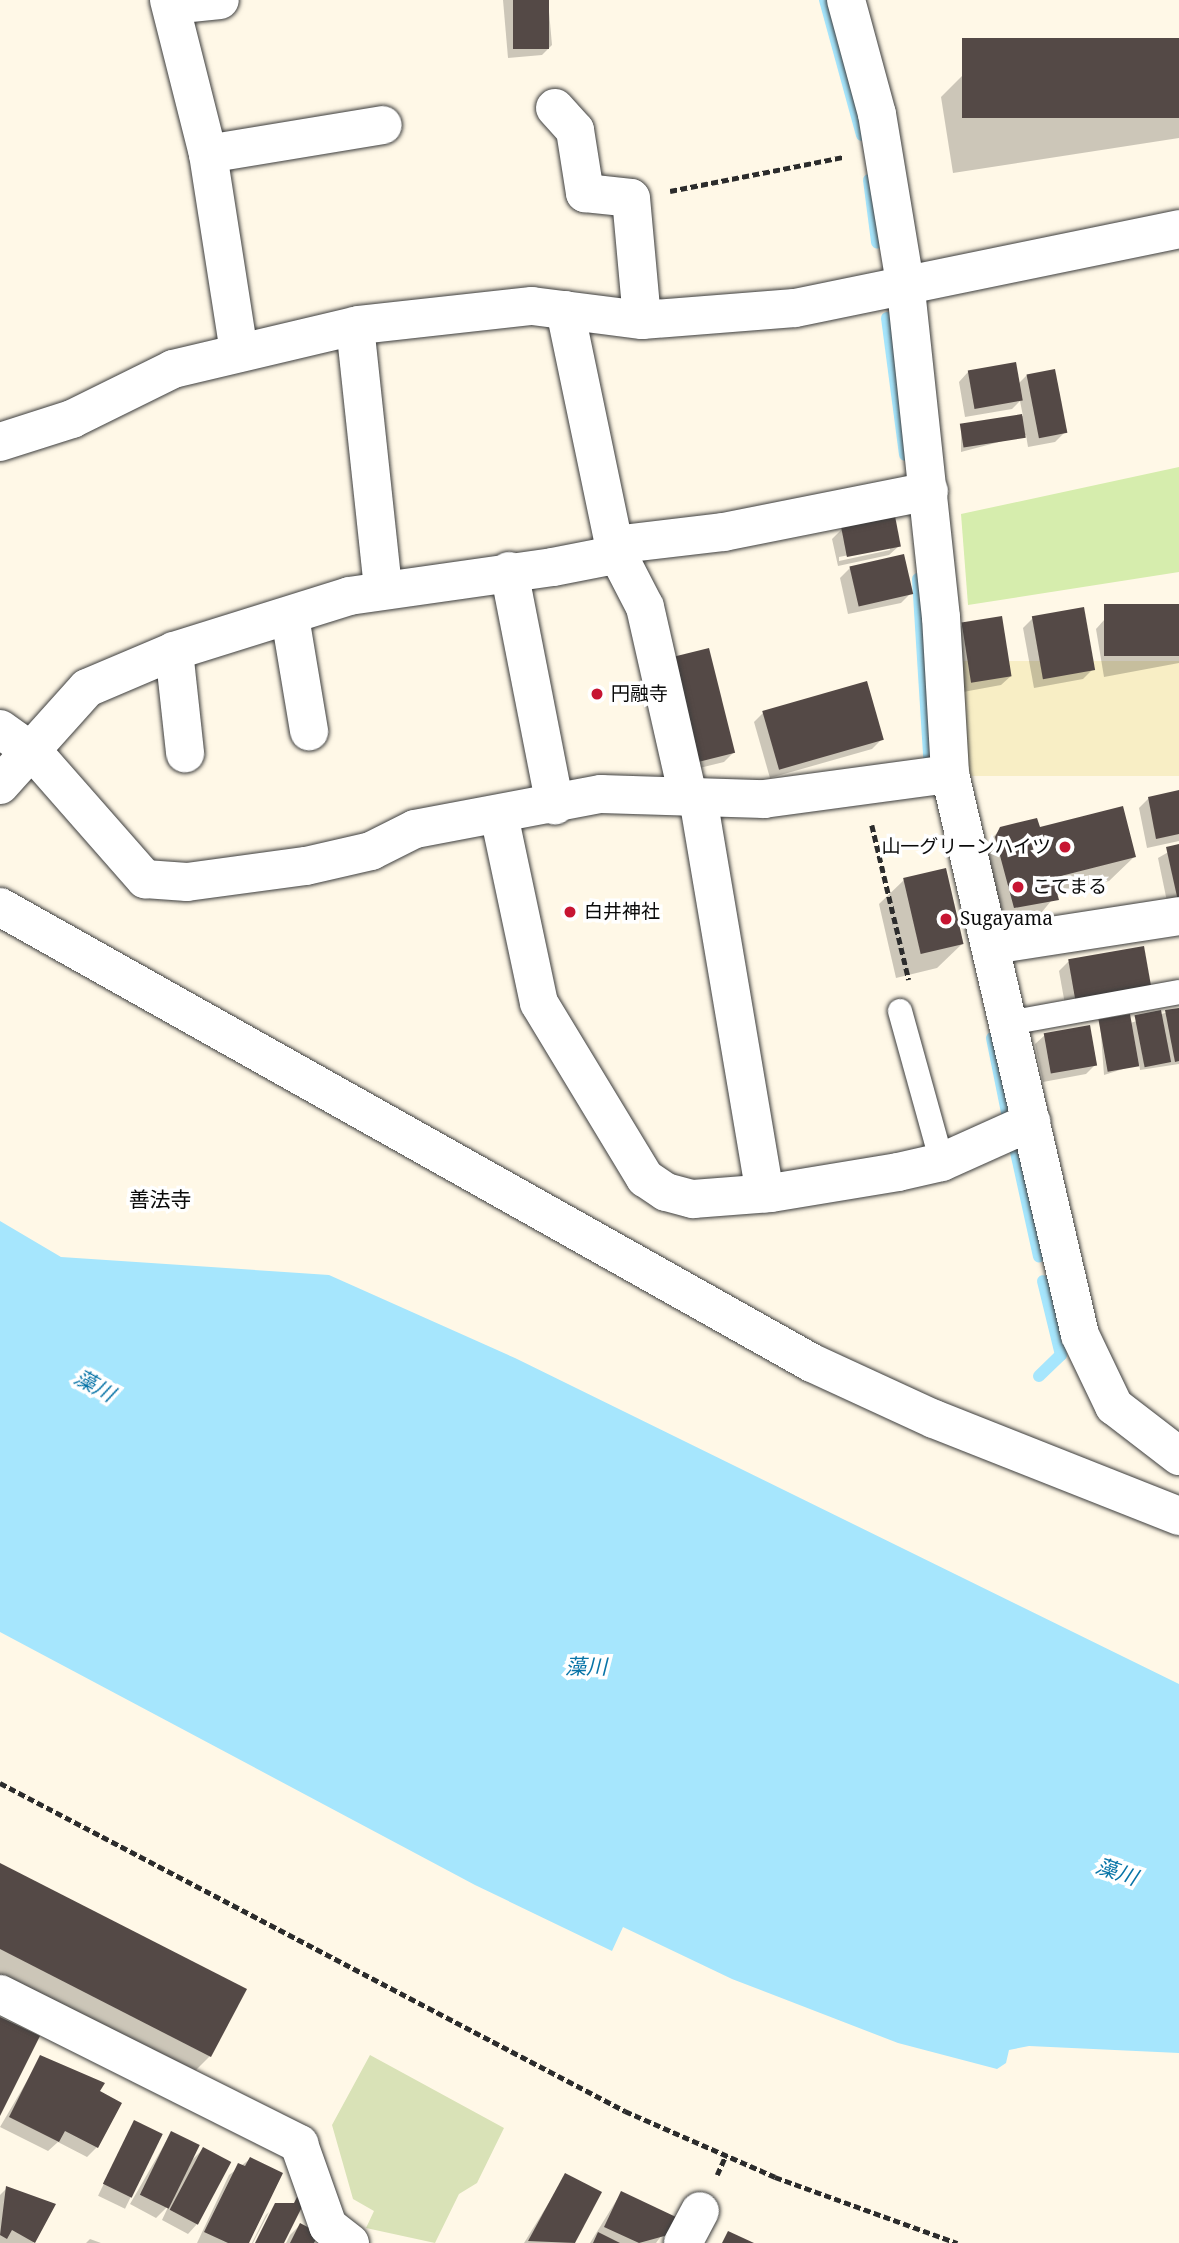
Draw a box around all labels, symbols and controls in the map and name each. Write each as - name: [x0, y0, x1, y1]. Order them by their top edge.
- place label: 円融寺: [611, 683, 668, 705]
- marker: 円融寺: [589, 686, 605, 702]
- place label: 山一グリーンハイツ: [880, 836, 1051, 858]
- marker: 山一グリーンハイツ: [1057, 839, 1073, 855]
- place label: こてまる: [1032, 876, 1108, 898]
- marker: こてまる: [1010, 879, 1026, 895]
- place label: 白井神社: [584, 901, 660, 923]
- marker: 白井神社: [562, 904, 578, 920]
- place label: Sugayama: [960, 908, 1053, 930]
- marker: Sugayama: [938, 911, 954, 927]
- district label: 善法寺: [129, 1186, 191, 1212]
- water label: 藻川: [71, 1364, 119, 1406]
- water label: 藻川: [565, 1653, 607, 1679]
- water label: 藻川: [1093, 1852, 1141, 1890]

